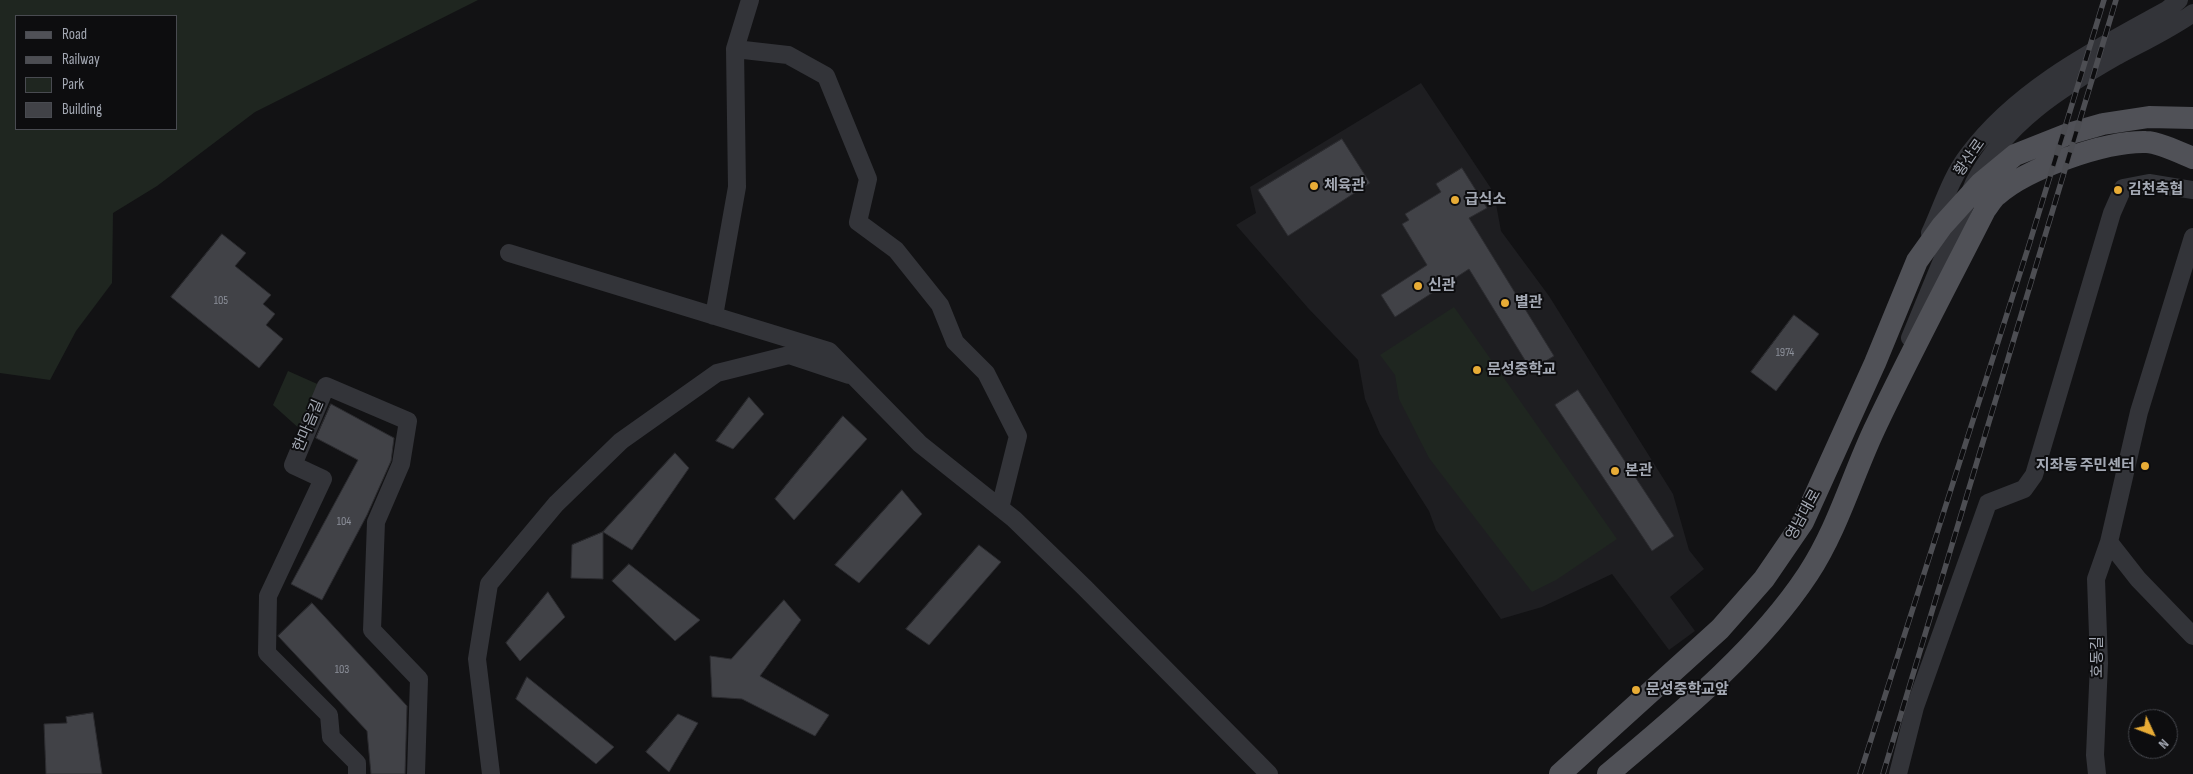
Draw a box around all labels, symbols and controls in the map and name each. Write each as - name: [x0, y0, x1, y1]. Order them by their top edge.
- legend: [15, 15, 178, 130]
- text: Road: [62, 25, 87, 44]
- text: Railway: [62, 50, 100, 69]
- text: Park: [62, 75, 84, 94]
- text: Building: [62, 100, 102, 119]
- street label: 황산로: [1951, 136, 1989, 180]
- place label: 체육관: [1324, 177, 1365, 195]
- marker: 체육관: [1308, 180, 1320, 192]
- place label: 김천축협: [2128, 181, 2183, 199]
- marker: 김천축협: [2112, 184, 2124, 196]
- place label: 급식소: [1465, 191, 1506, 209]
- marker: 급식소: [1449, 194, 1461, 206]
- place label: 신관: [1428, 277, 1456, 295]
- marker: 신관: [1412, 280, 1424, 292]
- house number: 105: [214, 294, 228, 308]
- place label: 별관: [1515, 294, 1543, 312]
- marker: 별관: [1499, 297, 1511, 309]
- house number: 1974: [1776, 346, 1794, 360]
- place label: 문성중학교: [1487, 361, 1556, 379]
- marker: 문성중학교: [1471, 364, 1483, 376]
- street label: 한마음길: [290, 397, 328, 455]
- place label: 지좌동 주민센터: [2036, 457, 2135, 475]
- marker: 지좌동 주민센터: [2139, 460, 2151, 472]
- place label: 본관: [1625, 462, 1653, 480]
- marker: 본관: [1609, 465, 1621, 477]
- street label: 영남대로: [1783, 486, 1825, 544]
- house number: 104: [337, 515, 351, 529]
- street label: 호동길: [2089, 636, 2107, 678]
- house number: 103: [335, 663, 349, 677]
- place label: 문성중학교앞: [1646, 681, 1729, 699]
- marker: 문성중학교앞: [1630, 684, 1642, 696]
- north arrow: [2128, 709, 2178, 759]
- text: N: [2155, 735, 2172, 752]

